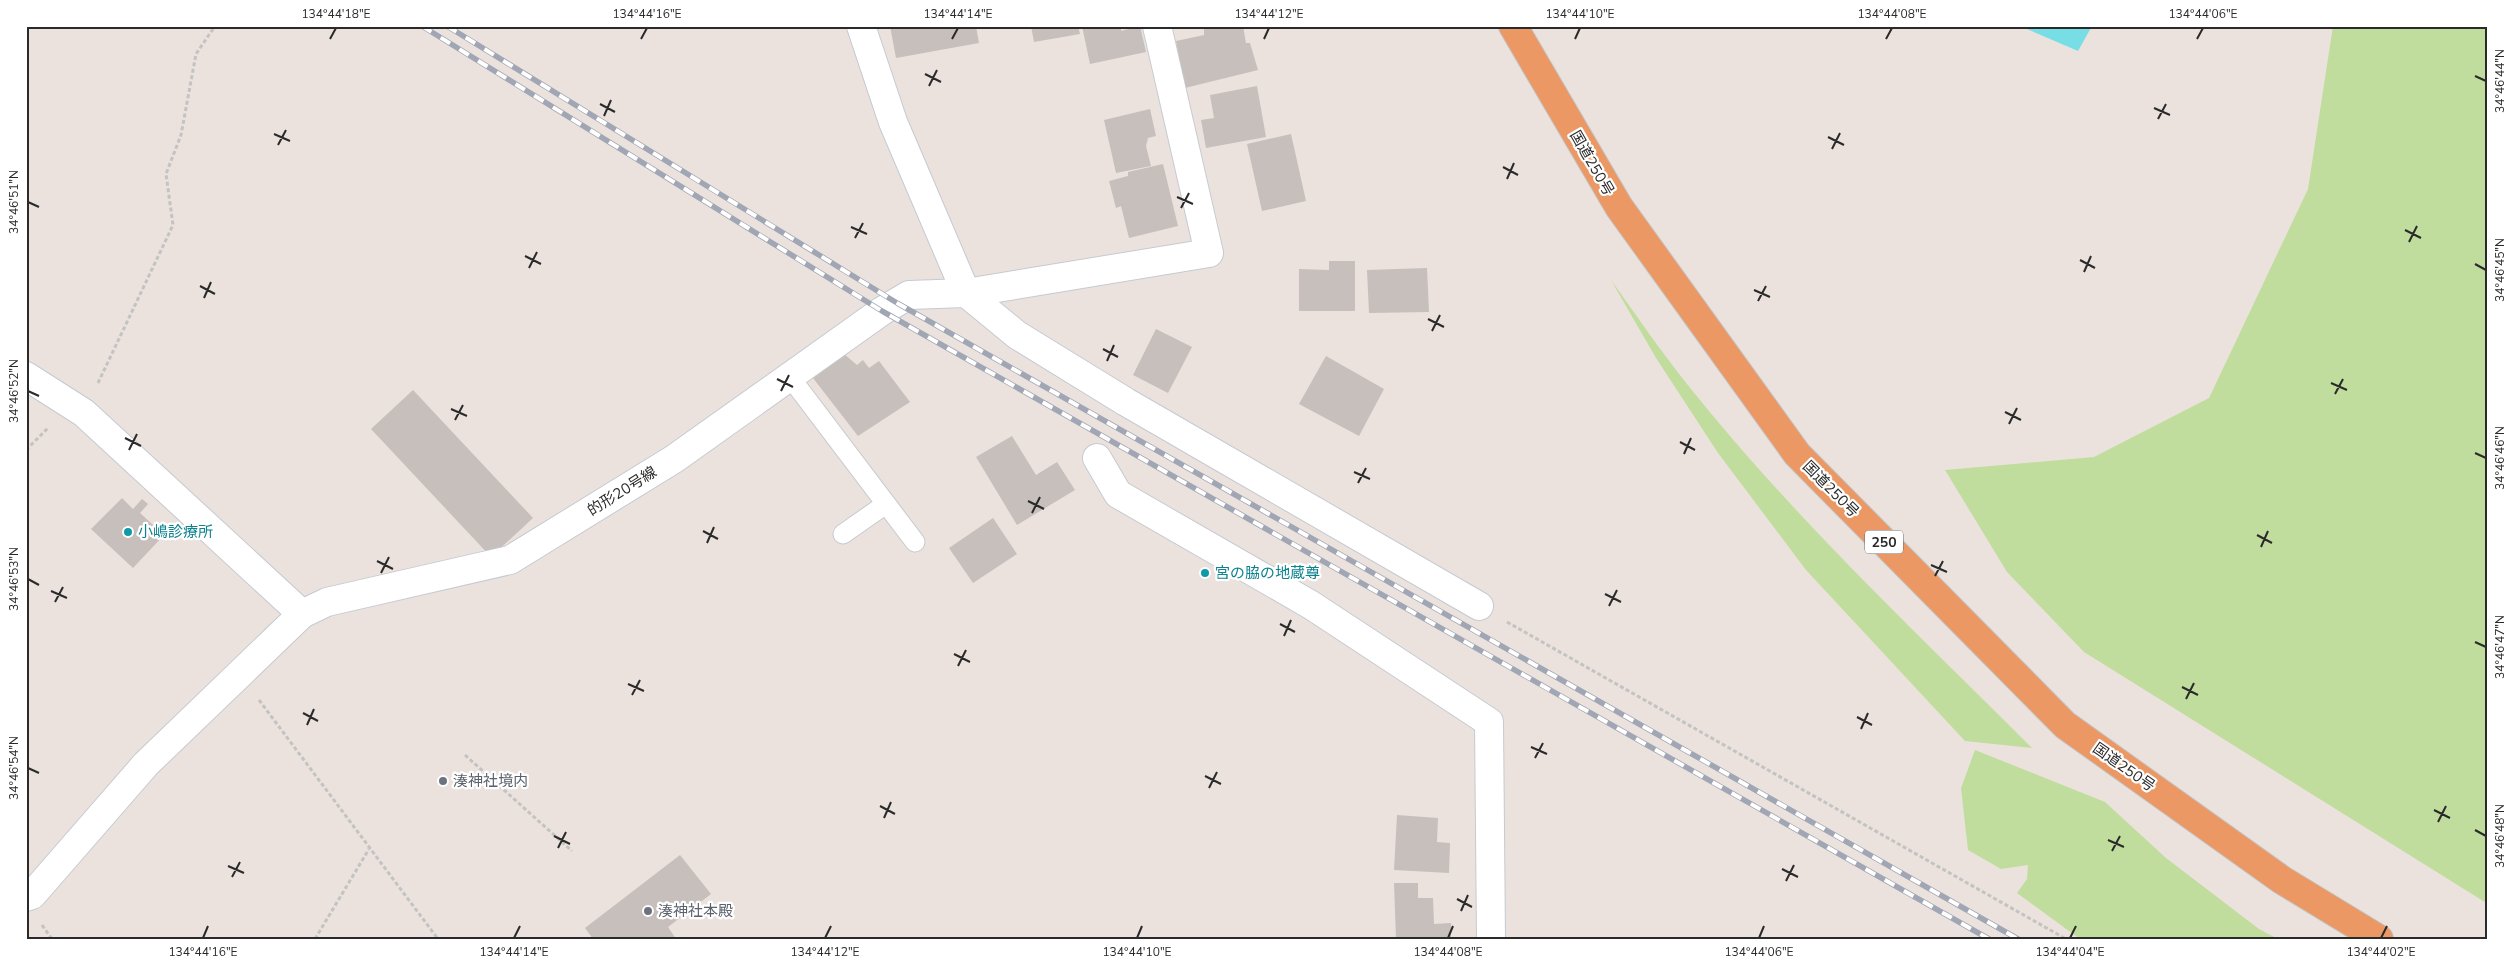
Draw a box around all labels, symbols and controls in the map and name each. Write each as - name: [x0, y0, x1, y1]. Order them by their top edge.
- text: 134°44'18"E: [301, 6, 371, 22]
- text: 134°44'16"E: [612, 6, 682, 22]
- text: 134°44'14"E: [923, 6, 993, 22]
- text: 134°44'12"E: [1234, 6, 1304, 22]
- text: 134°44'10"E: [1545, 6, 1615, 22]
- text: 134°44'08"E: [1857, 6, 1927, 22]
- text: 134°44'06"E: [2168, 6, 2238, 22]
- text: 34°46'44"N: [2492, 49, 2508, 113]
- street label: 国道250号: [1565, 127, 1619, 199]
- text: 34°46'51"N: [6, 170, 22, 234]
- text: 34°46'45"N: [2492, 238, 2508, 302]
- text: 34°46'52"N: [6, 359, 22, 423]
- text: 34°46'46"N: [2492, 426, 2508, 490]
- street label: 国道250号: [1798, 456, 1864, 522]
- street label: 的形20号線: [584, 462, 660, 520]
- place label: 小嶋診療所: [138, 522, 213, 542]
- marker: 小嶋診療所: [122, 526, 134, 538]
- road number: 250: [1865, 530, 1903, 554]
- text: 34°46'53"N: [6, 547, 22, 611]
- place label: 宮の脇の地蔵尊: [1215, 563, 1320, 583]
- marker: 宮の脇の地蔵尊: [1199, 567, 1211, 579]
- text: 34°46'47"N: [2492, 615, 2508, 679]
- text: 34°46'54"N: [6, 736, 22, 800]
- street label: 国道250号: [2089, 738, 2159, 796]
- place label: 湊神社境内: [453, 771, 528, 791]
- marker: 湊神社境内: [437, 775, 449, 787]
- text: 34°46'48"N: [2492, 804, 2508, 868]
- place label: 湊神社本殿: [658, 901, 733, 921]
- marker: 湊神社本殿: [642, 905, 654, 917]
- text: 134°44'16"E: [168, 944, 238, 960]
- text: 134°44'14"E: [479, 944, 549, 960]
- text: 134°44'12"E: [790, 944, 860, 960]
- text: 134°44'10"E: [1102, 944, 1172, 960]
- text: 134°44'08"E: [1413, 944, 1483, 960]
- text: 134°44'06"E: [1724, 944, 1794, 960]
- text: 134°44'04"E: [2035, 944, 2105, 960]
- text: 134°44'02"E: [2346, 944, 2416, 960]

